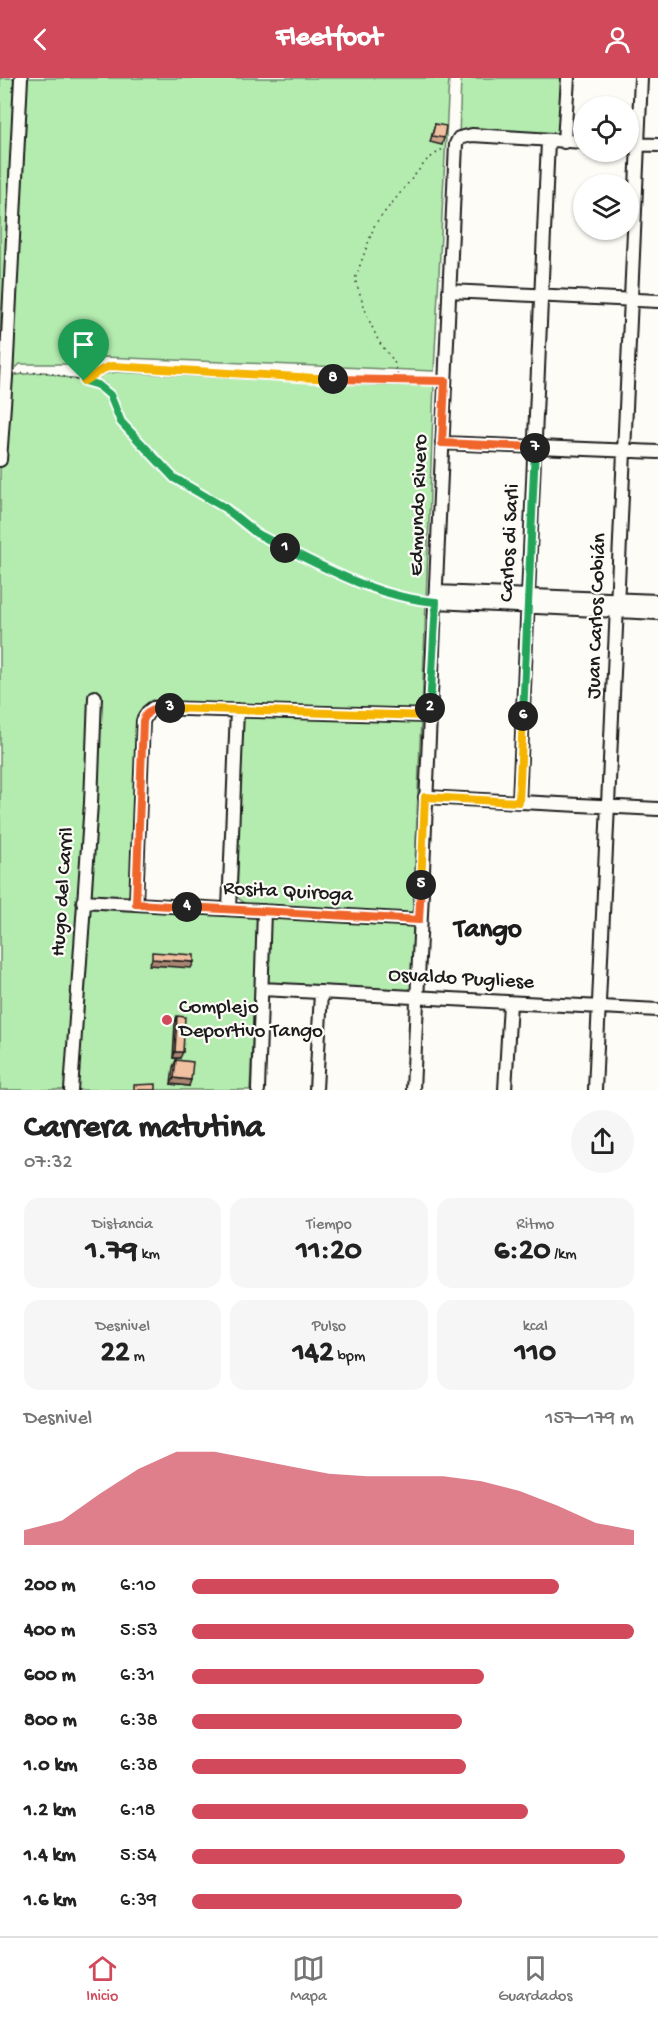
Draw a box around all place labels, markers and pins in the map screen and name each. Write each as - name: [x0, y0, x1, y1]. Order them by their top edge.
- pin: [58, 319, 109, 381]
- pin: 8: [318, 364, 348, 394]
- pin: 7: [520, 433, 550, 463]
- pin: 1: [270, 533, 300, 563]
- pin: 3: [155, 693, 185, 723]
- pin: 2: [415, 693, 445, 723]
- pin: 6: [508, 701, 538, 731]
- pin: 5: [406, 870, 436, 900]
- pin: 4: [172, 892, 202, 922]
- place label: Complejo Deportivo Tango: [177, 996, 323, 1045]
- marker: Complejo Deportivo Tango: [160, 1013, 174, 1027]

